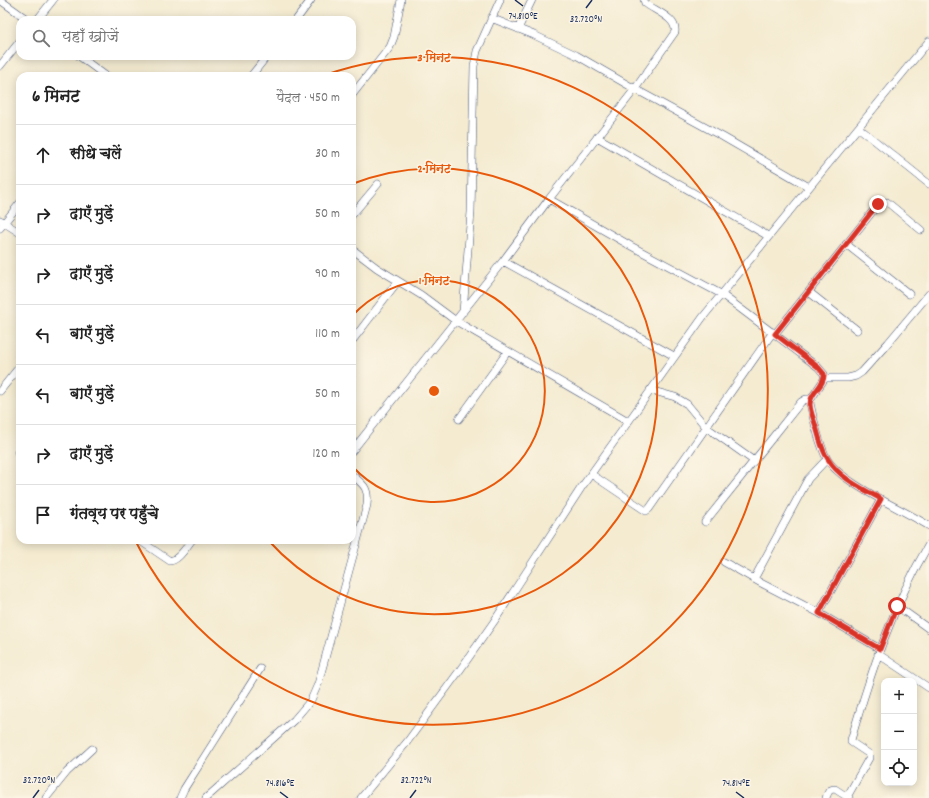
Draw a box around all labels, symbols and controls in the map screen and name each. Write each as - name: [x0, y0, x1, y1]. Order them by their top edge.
- text: 74.810°E: [508, 10, 538, 24]
- text: 32.720°N: [570, 13, 602, 27]
- search box: [16, 16, 356, 60]
- icon: search: [30, 27, 52, 49]
- text: यहाँ खोजें: [62, 27, 119, 49]
- text: 3 मिनट: [417, 49, 451, 67]
- text: 6 मिनट: [32, 86, 80, 110]
- text: पैदल · 450 m: [277, 89, 340, 108]
- icon: ahead: [32, 144, 54, 166]
- text: सीधे चलें: [70, 144, 121, 166]
- text: 30 m: [315, 145, 340, 164]
- text: 2 मिनट: [417, 160, 451, 178]
- route end: [869, 195, 887, 213]
- icon: right: [32, 204, 54, 226]
- text: दाएँ मुड़ें: [70, 204, 113, 226]
- text: 50 m: [315, 205, 340, 224]
- icon: right: [32, 264, 54, 286]
- text: दाएँ मुड़ें: [70, 264, 113, 286]
- text: 90 m: [315, 265, 340, 284]
- text: 1 मिनट: [419, 272, 450, 290]
- icon: left: [32, 324, 54, 346]
- text: बाएँ मुड़ें: [70, 324, 114, 346]
- text: 110 m: [315, 325, 340, 344]
- icon: left: [32, 384, 54, 406]
- text: बाएँ मुड़ें: [70, 384, 114, 406]
- centre of rings: [427, 384, 441, 398]
- text: 50 m: [315, 385, 340, 404]
- icon: right: [32, 444, 54, 466]
- text: दाएँ मुड़ें: [70, 444, 113, 466]
- text: 120 m: [312, 445, 340, 464]
- icon: arrive: [32, 504, 54, 526]
- text: गंतव्य पर पहुँचे: [70, 504, 159, 526]
- route start: [888, 597, 906, 615]
- map controls: [881, 678, 917, 786]
- button: +: [881, 678, 917, 714]
- button: −: [881, 714, 917, 750]
- button: locate: [881, 750, 917, 786]
- text: 32.720°N: [23, 774, 55, 788]
- text: 32.722°N: [400, 774, 432, 788]
- text: 74.816°E: [266, 777, 295, 791]
- text: 74.814°E: [722, 777, 750, 791]

